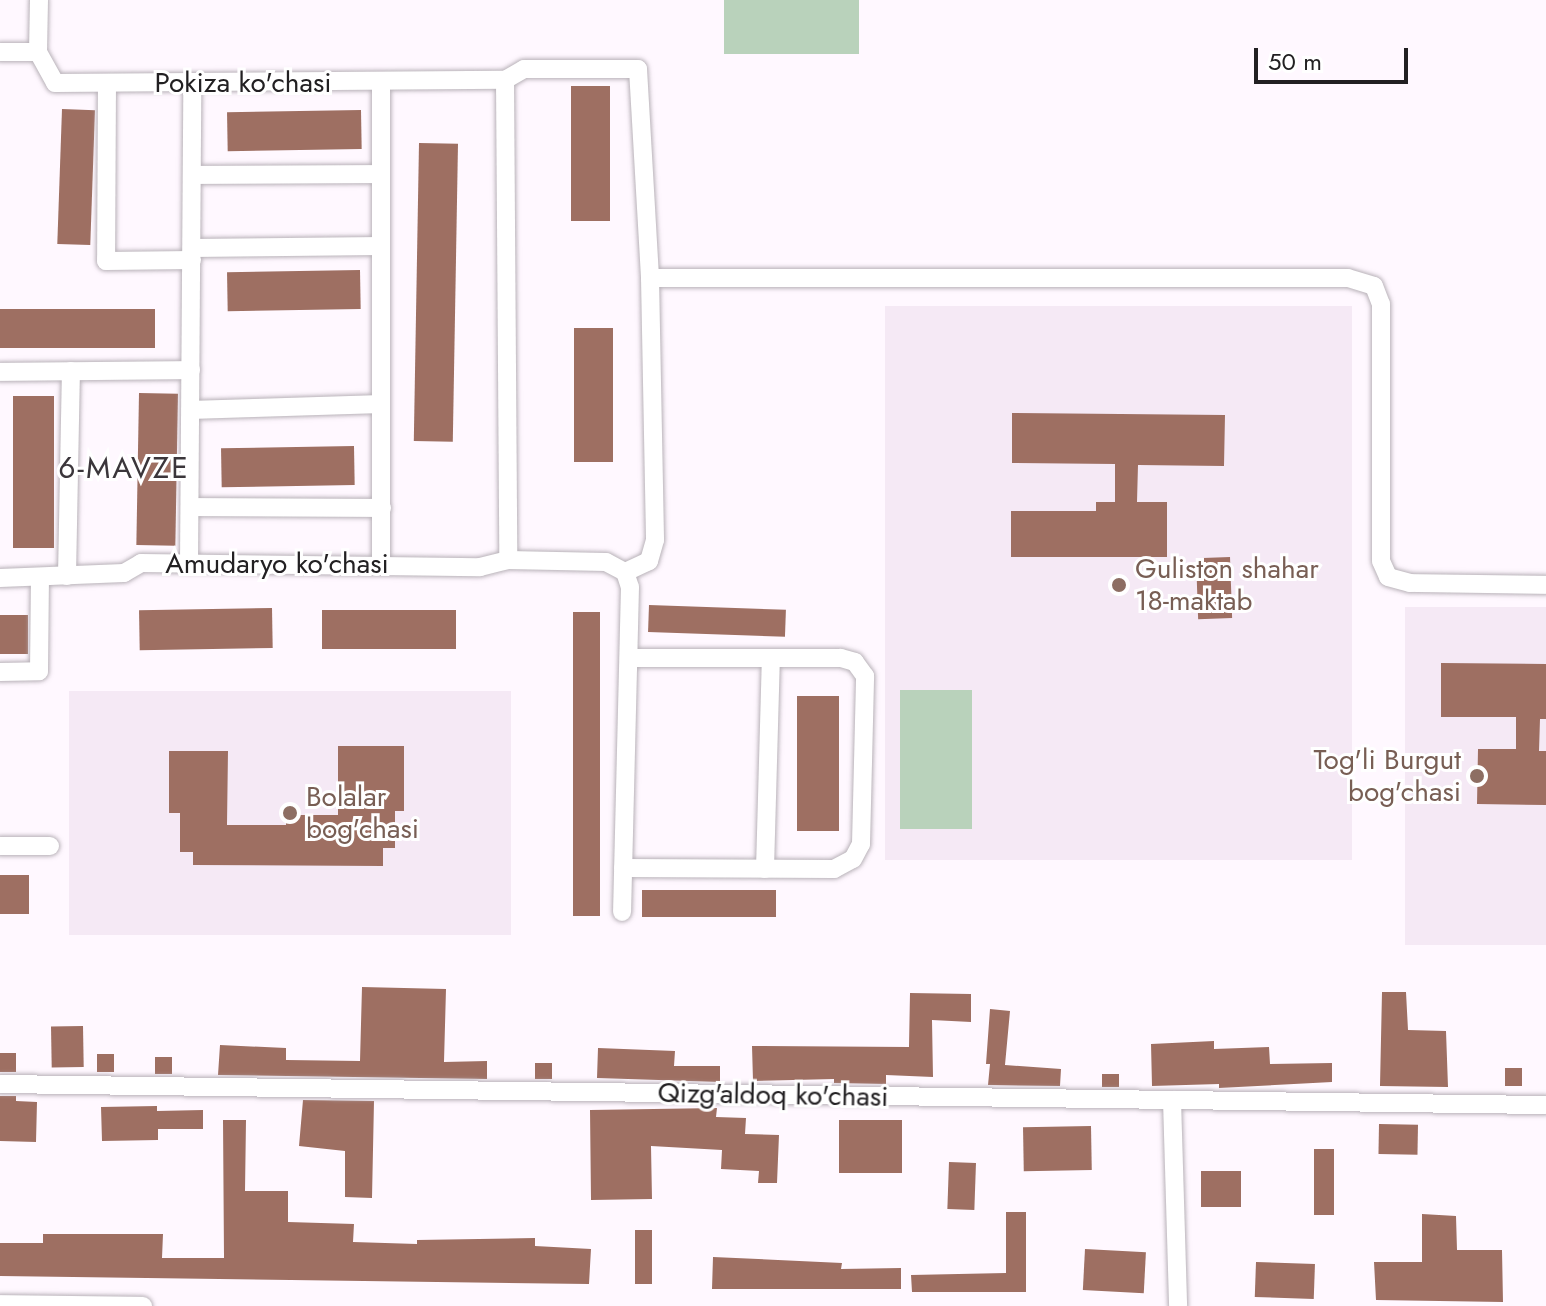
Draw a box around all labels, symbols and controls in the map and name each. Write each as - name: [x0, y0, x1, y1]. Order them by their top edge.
- scale bar: [1258, 32, 1412, 82]
- text: 50 m: [1268, 44, 1322, 79]
- street label: Pokiza ko'chasi: [154, 66, 332, 100]
- district label: 6-MAVZE: [58, 450, 190, 486]
- street label: Amudaryo ko'chasi: [165, 547, 389, 581]
- place label: Guliston shahar 18-maktab: [1135, 552, 1319, 618]
- marker: Guliston shahar 18-maktab: [1110, 576, 1128, 594]
- place label: Tog'li Burgut bog'chasi: [1313, 743, 1461, 809]
- marker: Tog'li Burgut bog'chasi: [1468, 767, 1486, 785]
- place label: Bolalar bog'chasi: [306, 780, 419, 846]
- marker: Bolalar bog'chasi: [281, 804, 299, 822]
- street label: Qizg'aldoq ko'chasi: [657, 1076, 889, 1114]

